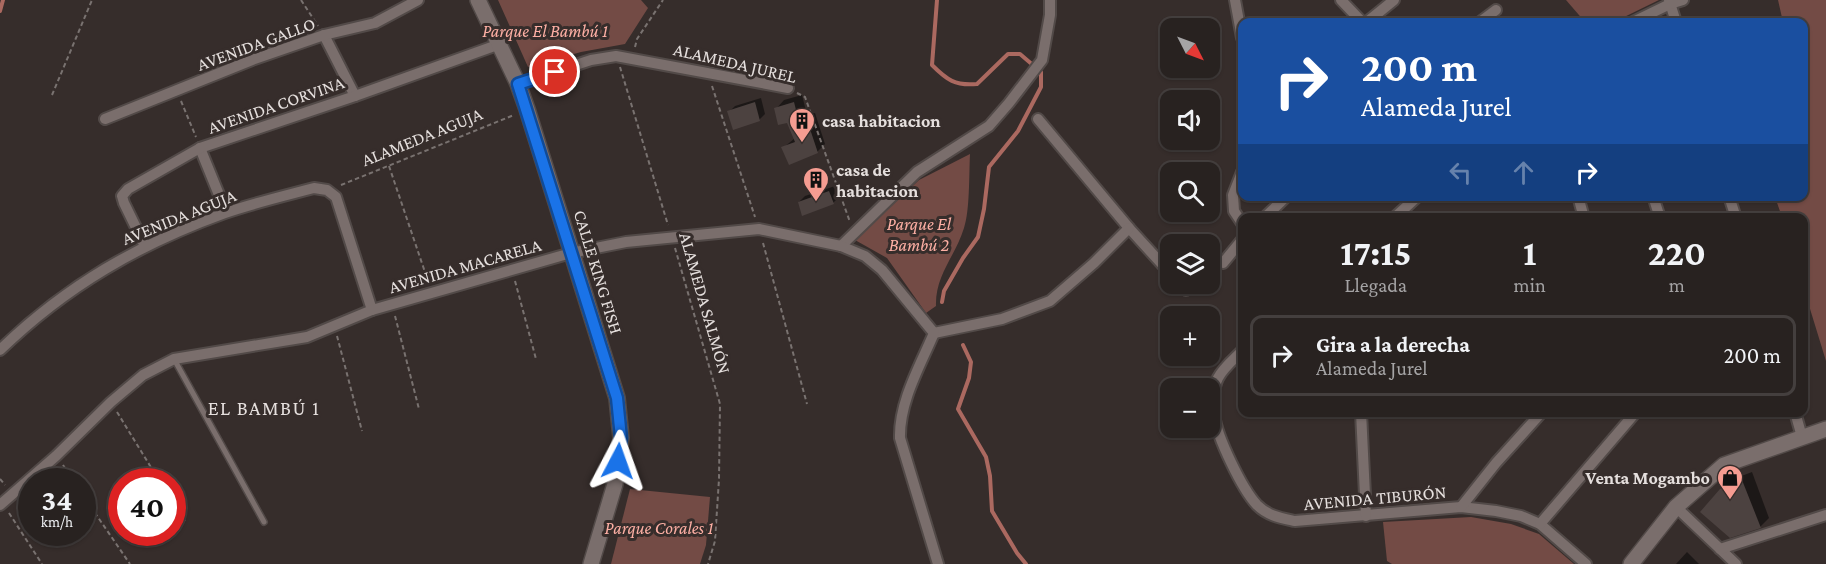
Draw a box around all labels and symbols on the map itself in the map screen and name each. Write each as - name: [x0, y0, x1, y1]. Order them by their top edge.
- street label: AVENIDA GALLO: [194, 13, 318, 75]
- north arrow: [1160, 18, 1220, 78]
- park label: Parque El Bambú 1: [482, 21, 608, 41]
- street label: ALAMEDA JUREL: [672, 39, 798, 87]
- pin: [529, 46, 580, 97]
- street label: AVENIDA CORVINA: [205, 72, 347, 138]
- street label: ALAMEDA AGUJA: [359, 103, 486, 170]
- building icon: casa habitacion: [787, 106, 817, 144]
- place label: casa habitacion: [822, 111, 941, 131]
- place label: casa de habitacion: [836, 160, 919, 201]
- building icon: casa de habitacion: [801, 165, 831, 203]
- street label: AVENIDA AGUJA: [119, 185, 240, 249]
- street label: CALLE KING FISH: [570, 208, 626, 337]
- park label: Parque El Bambú 2: [887, 214, 952, 255]
- street label: ALAMEDA SALMÓN: [675, 230, 735, 376]
- street label: AVENIDA MACARELA: [387, 234, 544, 297]
- district label: EL BAMBÚ 1: [208, 397, 320, 419]
- position arrow: [586, 429, 650, 493]
- shop icon: Venta Mogambo: [1715, 463, 1745, 501]
- speed limit sign: 40: [108, 468, 186, 546]
- place label: Venta Mogambo: [1585, 468, 1710, 488]
- street label: AVENIDA TIBURÓN: [1303, 482, 1447, 514]
- park label: Parque Corales 1: [604, 518, 714, 538]

